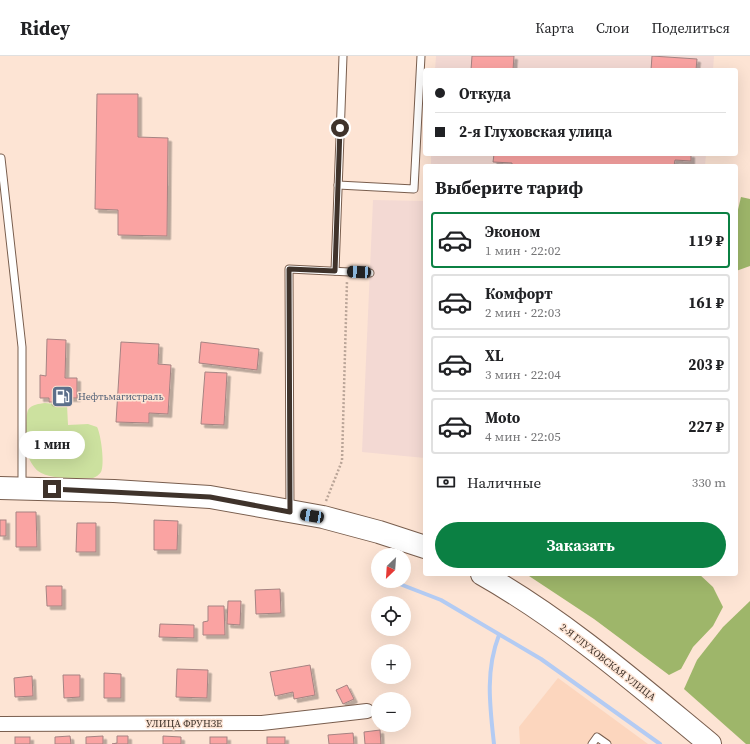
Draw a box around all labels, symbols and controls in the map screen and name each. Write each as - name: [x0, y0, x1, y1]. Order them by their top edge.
- text: Ridey: [20, 15, 70, 41]
- text: Карта: [535, 18, 574, 38]
- text: Слои: [596, 18, 630, 38]
- text: Поделиться: [652, 18, 730, 38]
- text: Откуда: [459, 83, 511, 104]
- route start: [331, 119, 349, 137]
- text: 2-я Глуховская улица: [459, 121, 612, 142]
- text: Выберите тариф: [435, 175, 583, 200]
- text: Эконом: [485, 221, 540, 242]
- icon: car: [437, 222, 473, 258]
- text: 119 ₽: [688, 230, 724, 251]
- text: 1 мин · 22:02: [485, 242, 561, 259]
- car: [347, 265, 371, 279]
- text: Комфорт: [485, 283, 553, 304]
- icon: car: [437, 284, 473, 320]
- text: 161 ₽: [688, 292, 724, 313]
- text: 2 мин · 22:03: [485, 304, 561, 321]
- text: XL: [485, 345, 504, 366]
- icon: car: [437, 346, 473, 382]
- text: 203 ₽: [688, 354, 724, 375]
- text: 3 мин · 22:04: [485, 366, 561, 383]
- fuel station icon: Нефтьмагистраль: [50, 383, 76, 409]
- place label: Нефтьмагистраль: [78, 390, 164, 403]
- text: Moto: [485, 407, 520, 428]
- icon: car: [437, 408, 473, 444]
- text: 227 ₽: [688, 416, 724, 437]
- text: 4 мин · 22:05: [485, 428, 561, 445]
- callout: 1 мин: [19, 431, 85, 459]
- text: 1 мин: [34, 436, 70, 453]
- icon: cash: [435, 471, 457, 493]
- text: Наличные: [467, 472, 541, 493]
- text: 330 m: [692, 474, 726, 491]
- route end: [43, 480, 61, 498]
- car: [299, 508, 325, 524]
- button: Заказать: [435, 522, 726, 568]
- north arrow: [371, 548, 411, 588]
- map controls: [371, 548, 411, 732]
- button: locate: [371, 596, 411, 636]
- street label: 2-Я ГЛУХОВСКАЯ УЛИЦА: [557, 621, 659, 704]
- button: +: [371, 644, 411, 684]
- button: −: [371, 692, 411, 732]
- street label: УЛИЦА ФРУНЗЕ: [146, 717, 222, 730]

